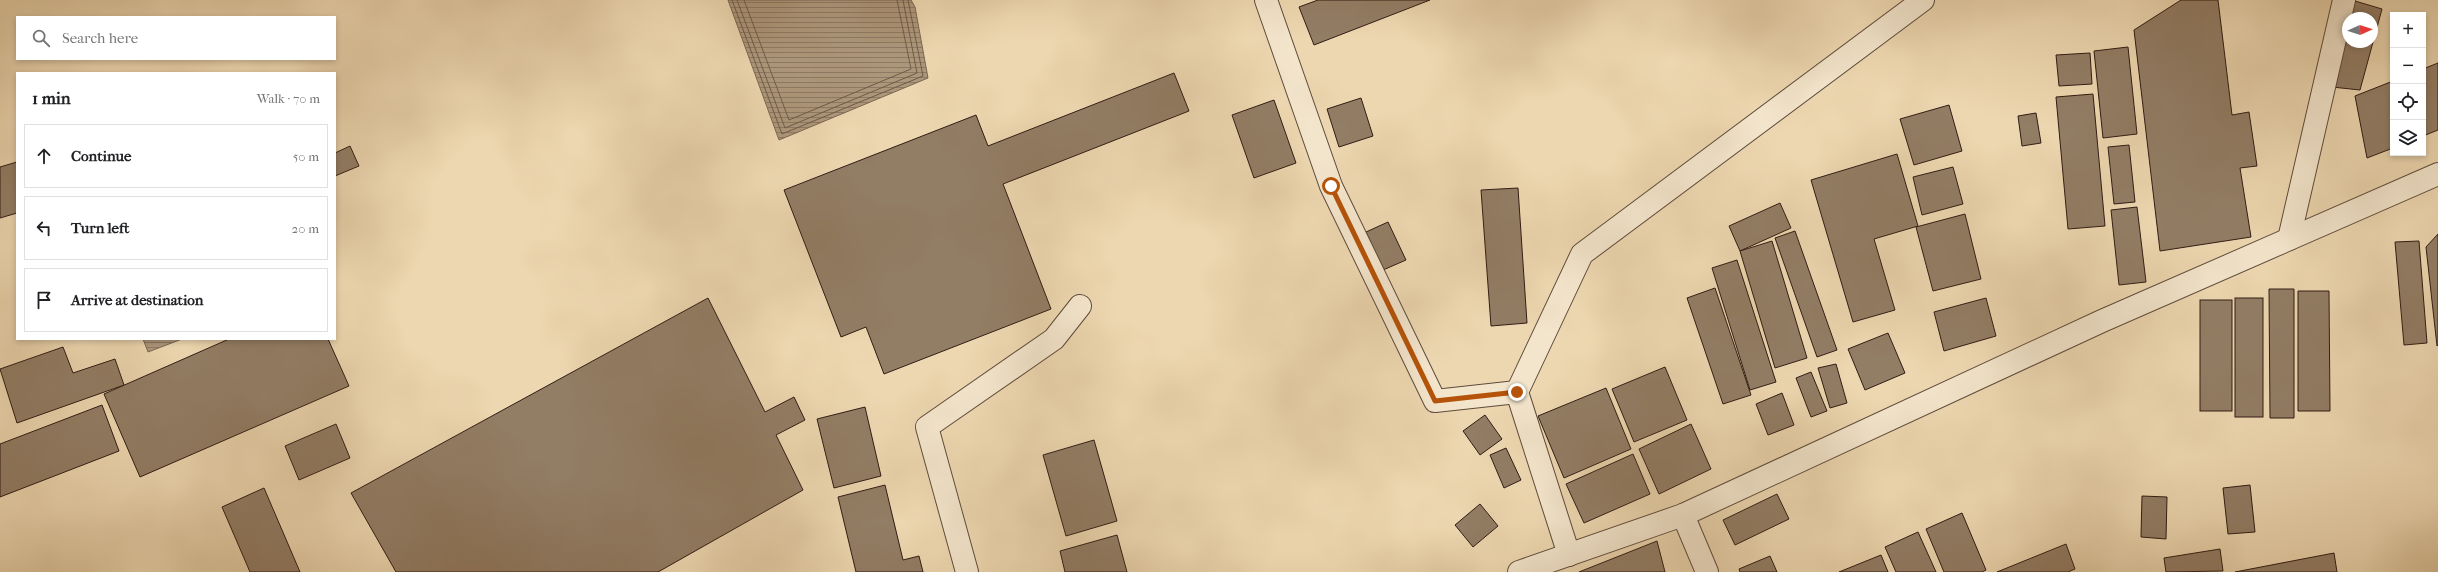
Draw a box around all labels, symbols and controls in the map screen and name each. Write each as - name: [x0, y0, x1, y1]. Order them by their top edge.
- north arrow: [2342, 12, 2378, 48]
- map controls: [2390, 12, 2426, 156]
- button: +: [2390, 12, 2426, 48]
- search box: [16, 16, 336, 60]
- icon: search: [30, 27, 52, 49]
- text: Search here: [62, 29, 138, 47]
- button: −: [2390, 48, 2426, 84]
- button: locate: [2390, 84, 2426, 120]
- text: 1 min: [32, 88, 71, 108]
- text: Walk · 70 m: [257, 91, 320, 106]
- button: layers: [2390, 120, 2426, 156]
- icon: ahead: [33, 145, 55, 167]
- text: Continue: [71, 147, 131, 165]
- text: 50 m: [293, 149, 319, 164]
- route start: [1322, 177, 1340, 195]
- icon: left: [33, 217, 55, 239]
- text: Turn left: [71, 219, 129, 237]
- text: 20 m: [292, 221, 319, 236]
- icon: arrive: [33, 289, 55, 311]
- text: Arrive at destination: [71, 291, 203, 309]
- route end: [1508, 383, 1526, 401]

